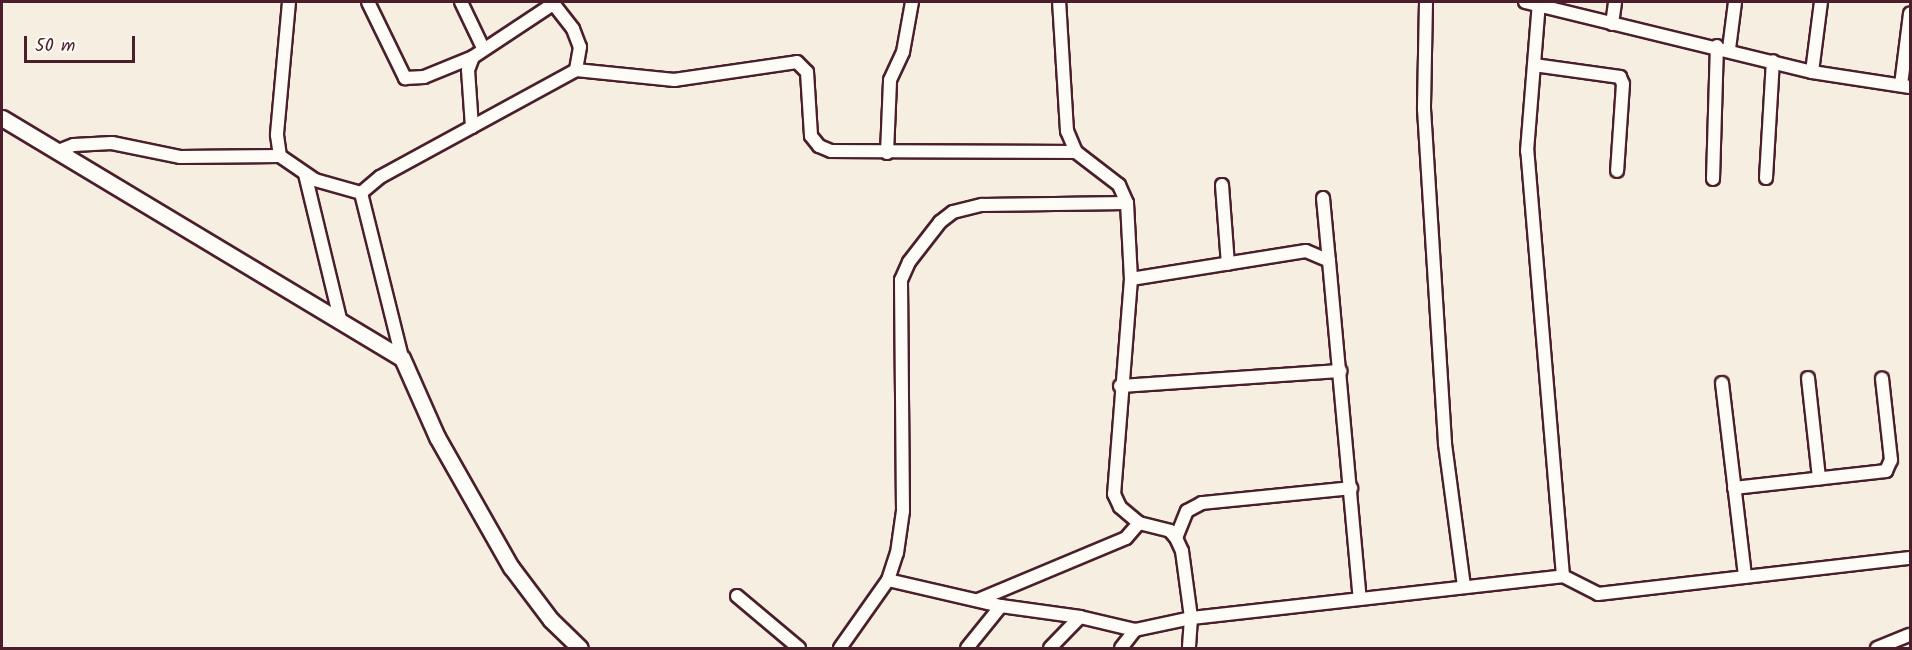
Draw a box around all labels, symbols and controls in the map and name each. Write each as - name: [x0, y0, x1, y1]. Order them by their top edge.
- scale bar: [27, 24, 138, 62]
- text: 50 m: [35, 32, 75, 61]

